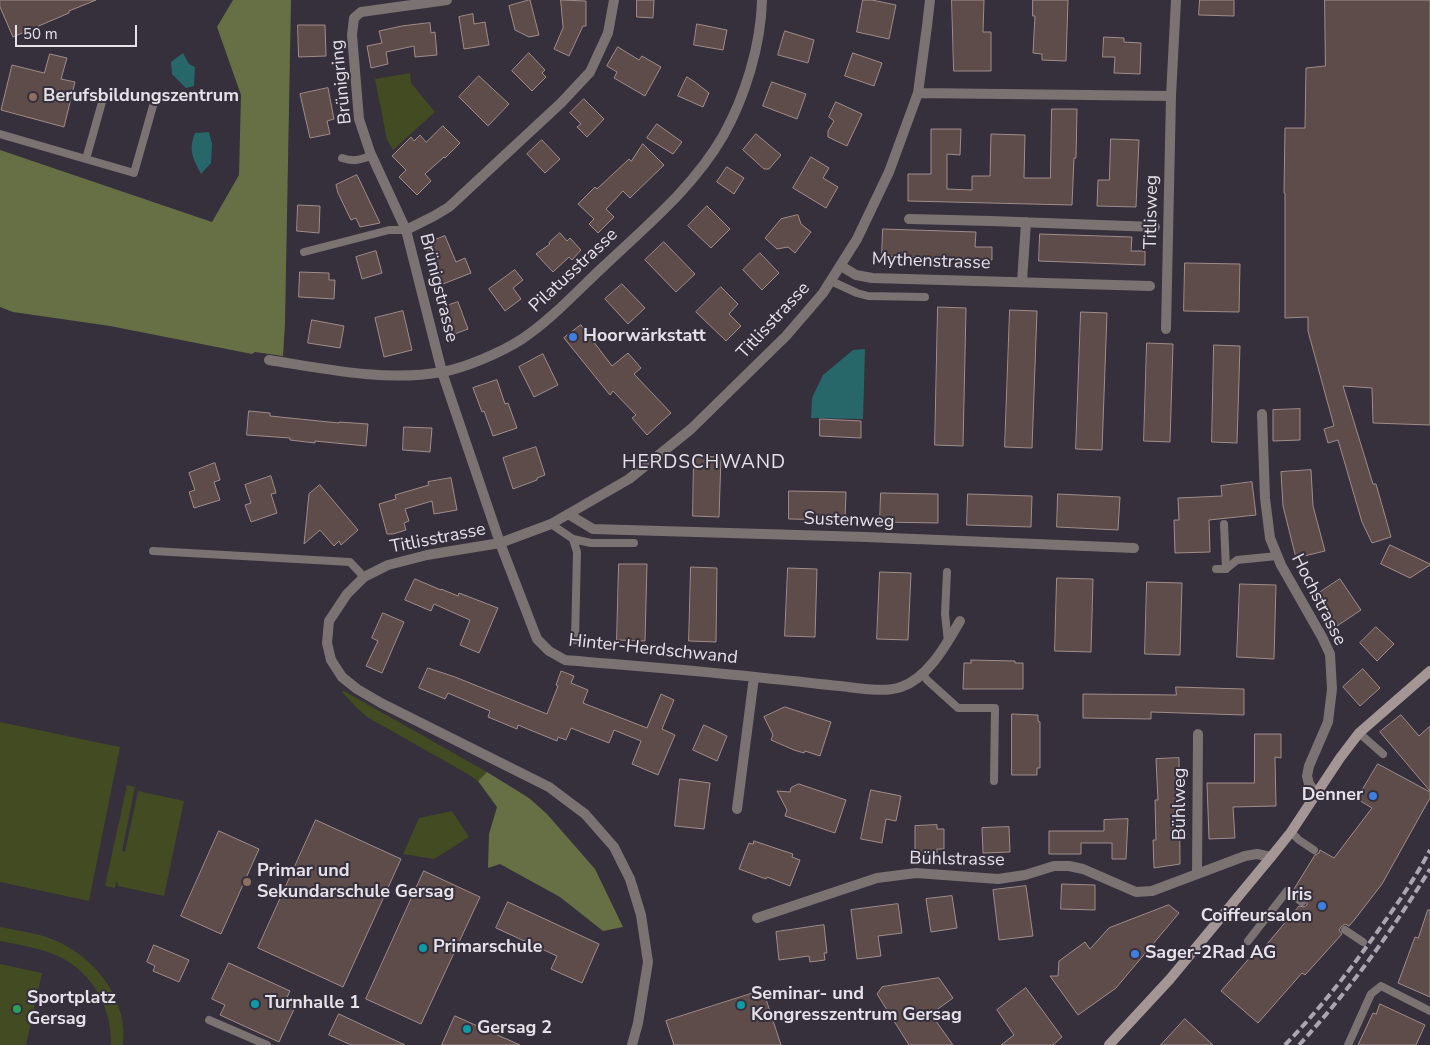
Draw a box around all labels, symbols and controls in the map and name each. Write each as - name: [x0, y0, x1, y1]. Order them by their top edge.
- scale bar: [18, 15, 140, 47]
- text: 50 m: [23, 24, 58, 44]
- street label: Brünigring: [327, 39, 357, 125]
- place label: Berufsbildungszentrum: [43, 86, 239, 108]
- marker: Berufsbildungszentrum: [27, 91, 39, 103]
- street label: Titlisweg: [1141, 175, 1163, 249]
- street label: Pilatusstrasse: [525, 225, 623, 317]
- street label: Brünigstrasse: [414, 231, 462, 345]
- street label: Mythenstrasse: [871, 249, 991, 275]
- street label: Titlisstrasse: [733, 278, 815, 364]
- place label: Hoorwärkstatt: [583, 326, 706, 348]
- marker: Hoorwärkstatt: [567, 331, 579, 343]
- district label: HERDSCHWAND: [621, 452, 787, 474]
- street label: Sustenweg: [803, 509, 895, 533]
- street label: Titlisstrasse: [388, 519, 488, 559]
- street label: Hochstrasse: [1286, 551, 1350, 649]
- street label: Hinter-Herdschwand: [567, 630, 739, 670]
- street label: Bühlweg: [1170, 768, 1192, 840]
- place label: Denner: [1302, 785, 1363, 807]
- marker: Denner: [1367, 790, 1379, 802]
- street label: Bühlstrasse: [909, 848, 1005, 872]
- place label: Primar und Sekundarschule Gersag: [257, 861, 454, 904]
- marker: Primar und Sekundarschule Gersag: [241, 876, 253, 888]
- place label: Iris Coiffeursalon: [1201, 885, 1312, 928]
- marker: Iris Coiffeursalon: [1316, 900, 1328, 912]
- place label: Primarschule: [433, 937, 542, 959]
- marker: Primarschule: [417, 942, 429, 954]
- place label: Sager-2Rad AG: [1145, 943, 1276, 965]
- marker: Sager-2Rad AG: [1129, 948, 1141, 960]
- place label: Seminar- und Kongresszentrum Gersag: [751, 984, 962, 1026]
- place label: Sportplatz Gersag: [27, 988, 116, 1030]
- place label: Turnhalle 1: [265, 993, 360, 1015]
- marker: Turnhalle 1: [249, 998, 261, 1010]
- marker: Seminar- und Kongresszentrum Gersag: [735, 999, 747, 1011]
- marker: Sportplatz Gersag: [11, 1003, 23, 1015]
- place label: Gersag 2: [477, 1018, 552, 1040]
- marker: Gersag 2: [461, 1023, 473, 1035]

